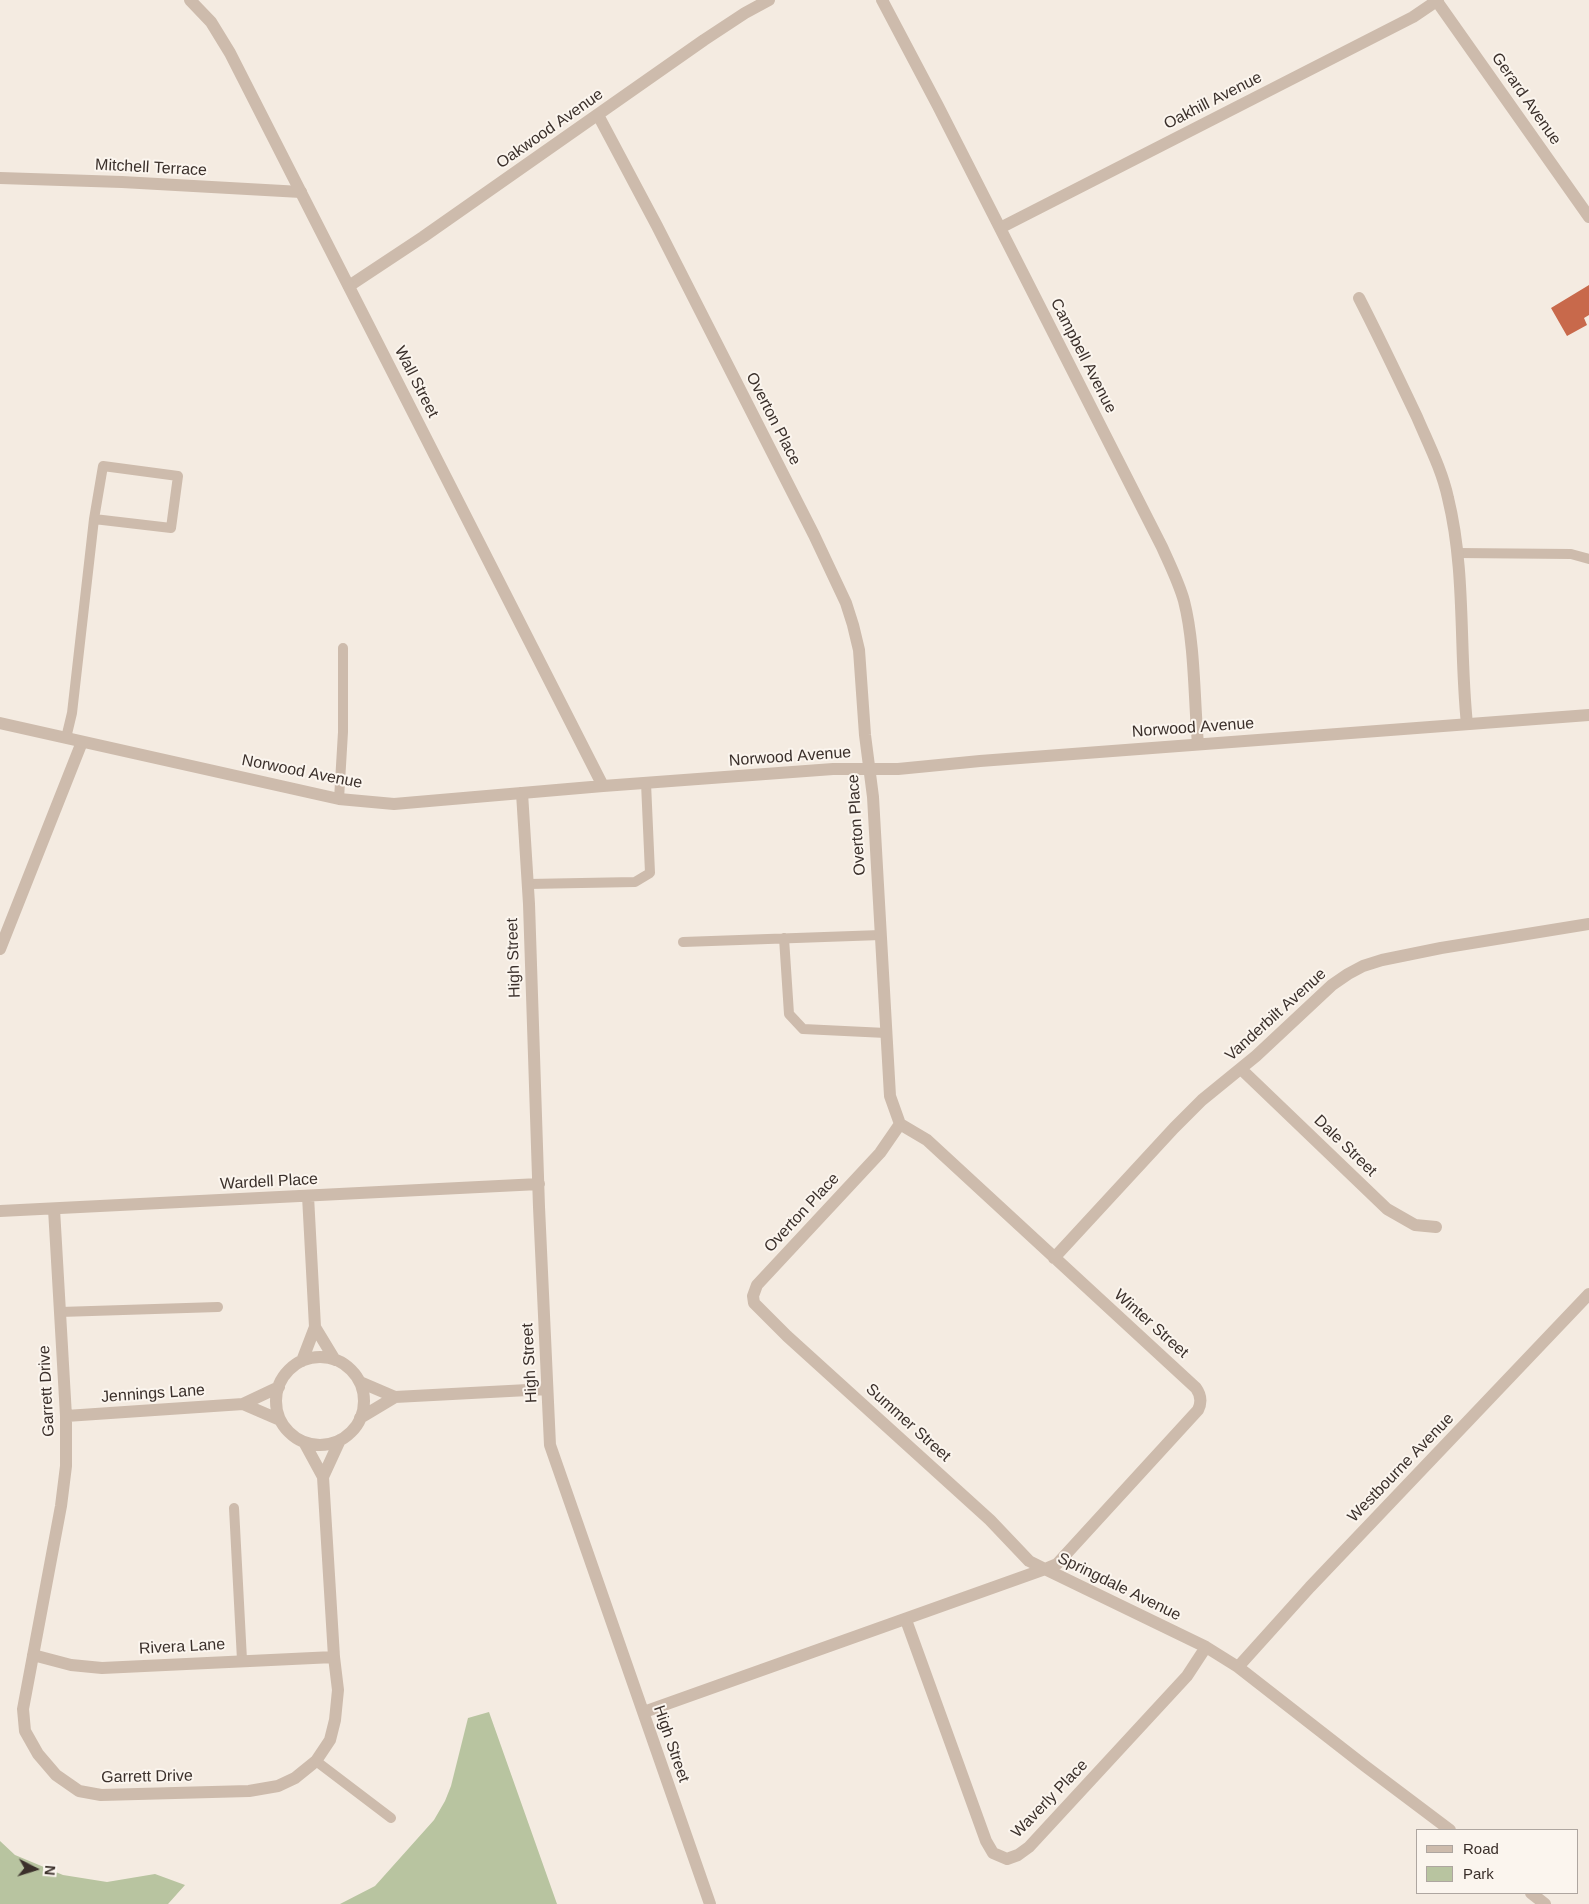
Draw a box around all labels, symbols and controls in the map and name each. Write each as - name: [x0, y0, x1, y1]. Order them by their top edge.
- street label: Gerard Avenue: [1487, 49, 1565, 149]
- street label: Oakhill Avenue: [1161, 68, 1265, 134]
- street label: Oakwood Avenue: [493, 85, 607, 173]
- street label: Mitchell Terrace: [95, 155, 207, 181]
- street label: Campbell Avenue: [1046, 296, 1120, 416]
- street label: Wall Street: [390, 343, 442, 421]
- street label: Overton Place: [741, 369, 805, 469]
- street label: Norwood Avenue: [1131, 714, 1255, 742]
- street label: Norwood Avenue: [728, 743, 852, 771]
- street label: Norwood Avenue: [240, 751, 364, 793]
- street label: Overton Place: [844, 774, 870, 876]
- street label: High Street: [503, 918, 525, 998]
- street label: Vanderbilt Avenue: [1222, 965, 1330, 1065]
- street label: Dale Street: [1310, 1111, 1380, 1181]
- street label: Overton Place: [760, 1169, 844, 1257]
- street label: Wardell Place: [220, 1170, 318, 1194]
- street label: Winter Street: [1110, 1286, 1192, 1362]
- street label: High Street: [518, 1323, 542, 1403]
- street label: Garrett Drive: [35, 1345, 59, 1437]
- street label: Summer Street: [862, 1380, 954, 1466]
- street label: Jennings Lane: [100, 1381, 206, 1407]
- street label: Westbourne Avenue: [1344, 1409, 1458, 1527]
- street label: Springdale Avenue: [1054, 1549, 1184, 1625]
- street label: Rivera Lane: [138, 1635, 226, 1659]
- street label: High Street: [649, 1703, 693, 1785]
- street label: Waverly Place: [1008, 1756, 1092, 1842]
- street label: Garrett Drive: [101, 1767, 193, 1787]
- legend: [1416, 1829, 1579, 1894]
- text: Road: [1463, 1840, 1499, 1857]
- north arrow: [10, 1844, 60, 1894]
- text: N: [42, 1865, 58, 1876]
- text: Park: [1463, 1865, 1494, 1882]

